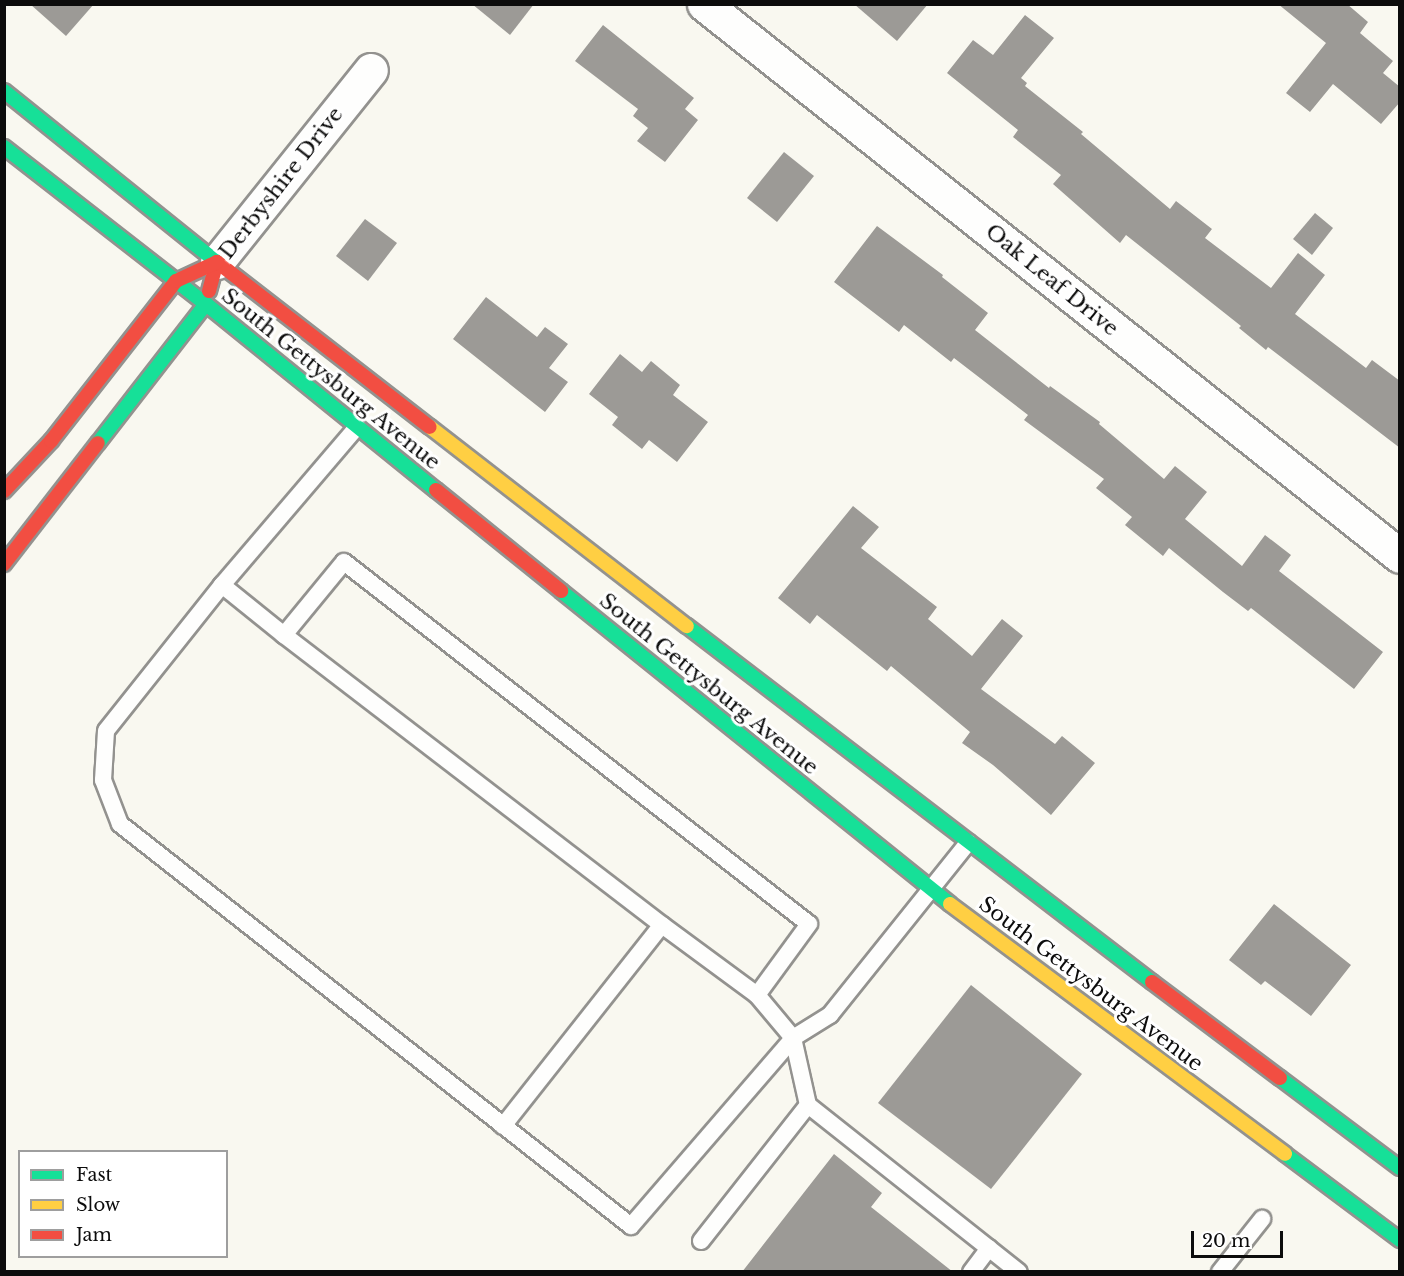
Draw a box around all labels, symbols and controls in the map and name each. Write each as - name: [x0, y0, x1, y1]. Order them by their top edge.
- street label: Derbyshire Drive: [214, 102, 348, 264]
- street label: Oak Leaf Drive: [980, 219, 1124, 341]
- street label: South Gettysburg Avenue: [216, 283, 446, 475]
- street label: South Gettysburg Avenue: [594, 588, 824, 780]
- street label: South Gettysburg Avenue: [974, 891, 1208, 1077]
- legend: [18, 1150, 228, 1258]
- text: Fast: [76, 1164, 112, 1186]
- text: Slow: [76, 1194, 120, 1216]
- scale bar: [1194, 1219, 1286, 1257]
- text: Jam: [76, 1224, 112, 1246]
- text: 20 m: [1202, 1230, 1250, 1252]

